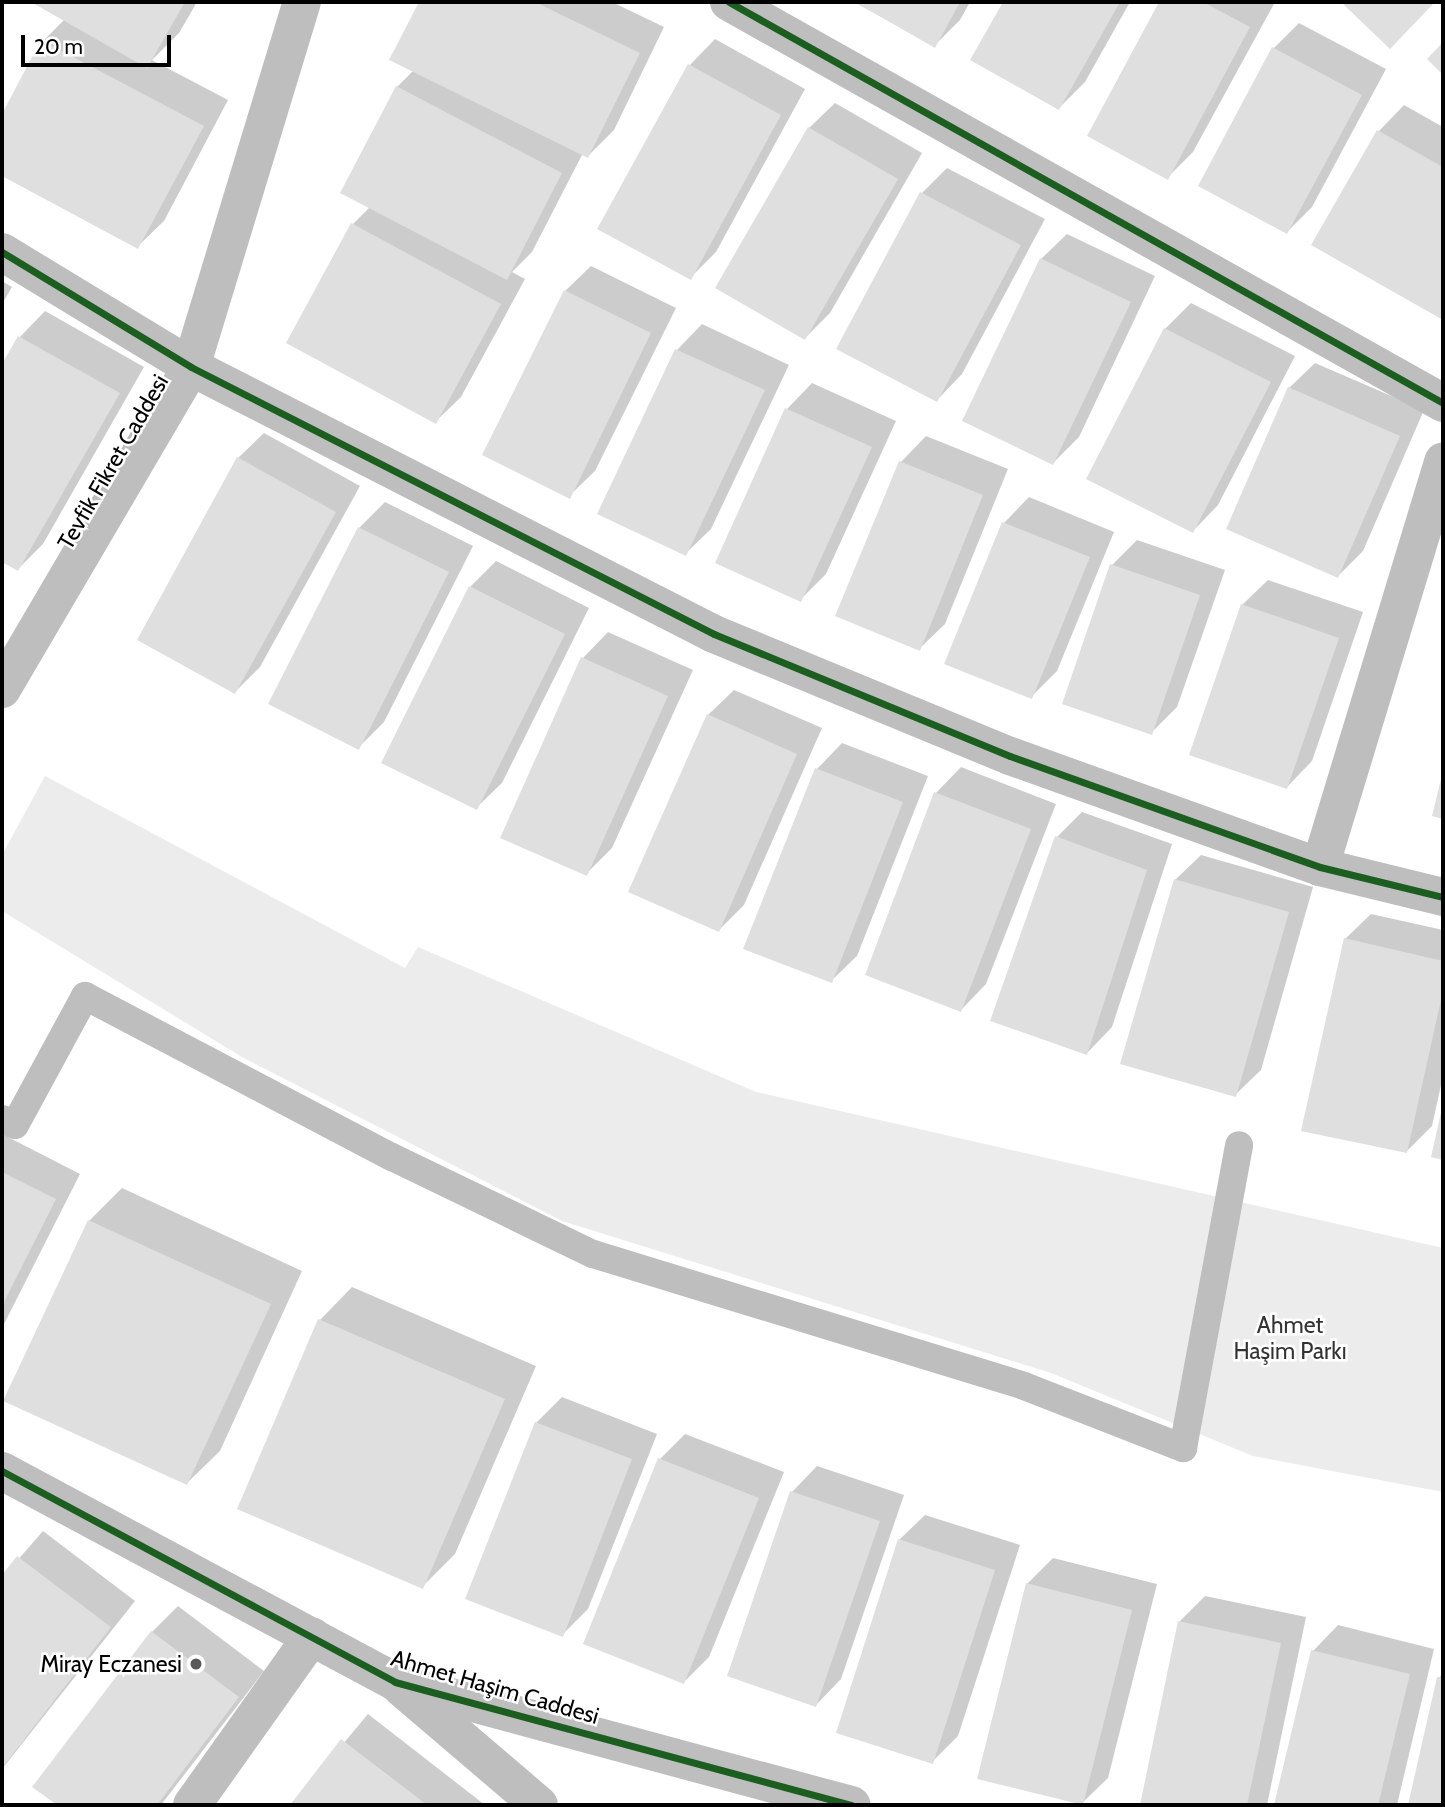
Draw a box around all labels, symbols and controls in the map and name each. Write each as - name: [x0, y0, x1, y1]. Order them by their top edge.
- scale bar: [24, 21, 175, 65]
- text: 20 m: [34, 34, 83, 59]
- street label: Tevfik Fikret Caddesi: [52, 370, 174, 554]
- park label: Ahmet Haşim Parkı: [1233, 1311, 1347, 1365]
- street label: Ahmet Haşim Caddesi: [388, 1644, 602, 1730]
- place label: Miray Eczanesi: [40, 1650, 182, 1678]
- marker: Miray Eczanesi: [188, 1656, 204, 1672]

